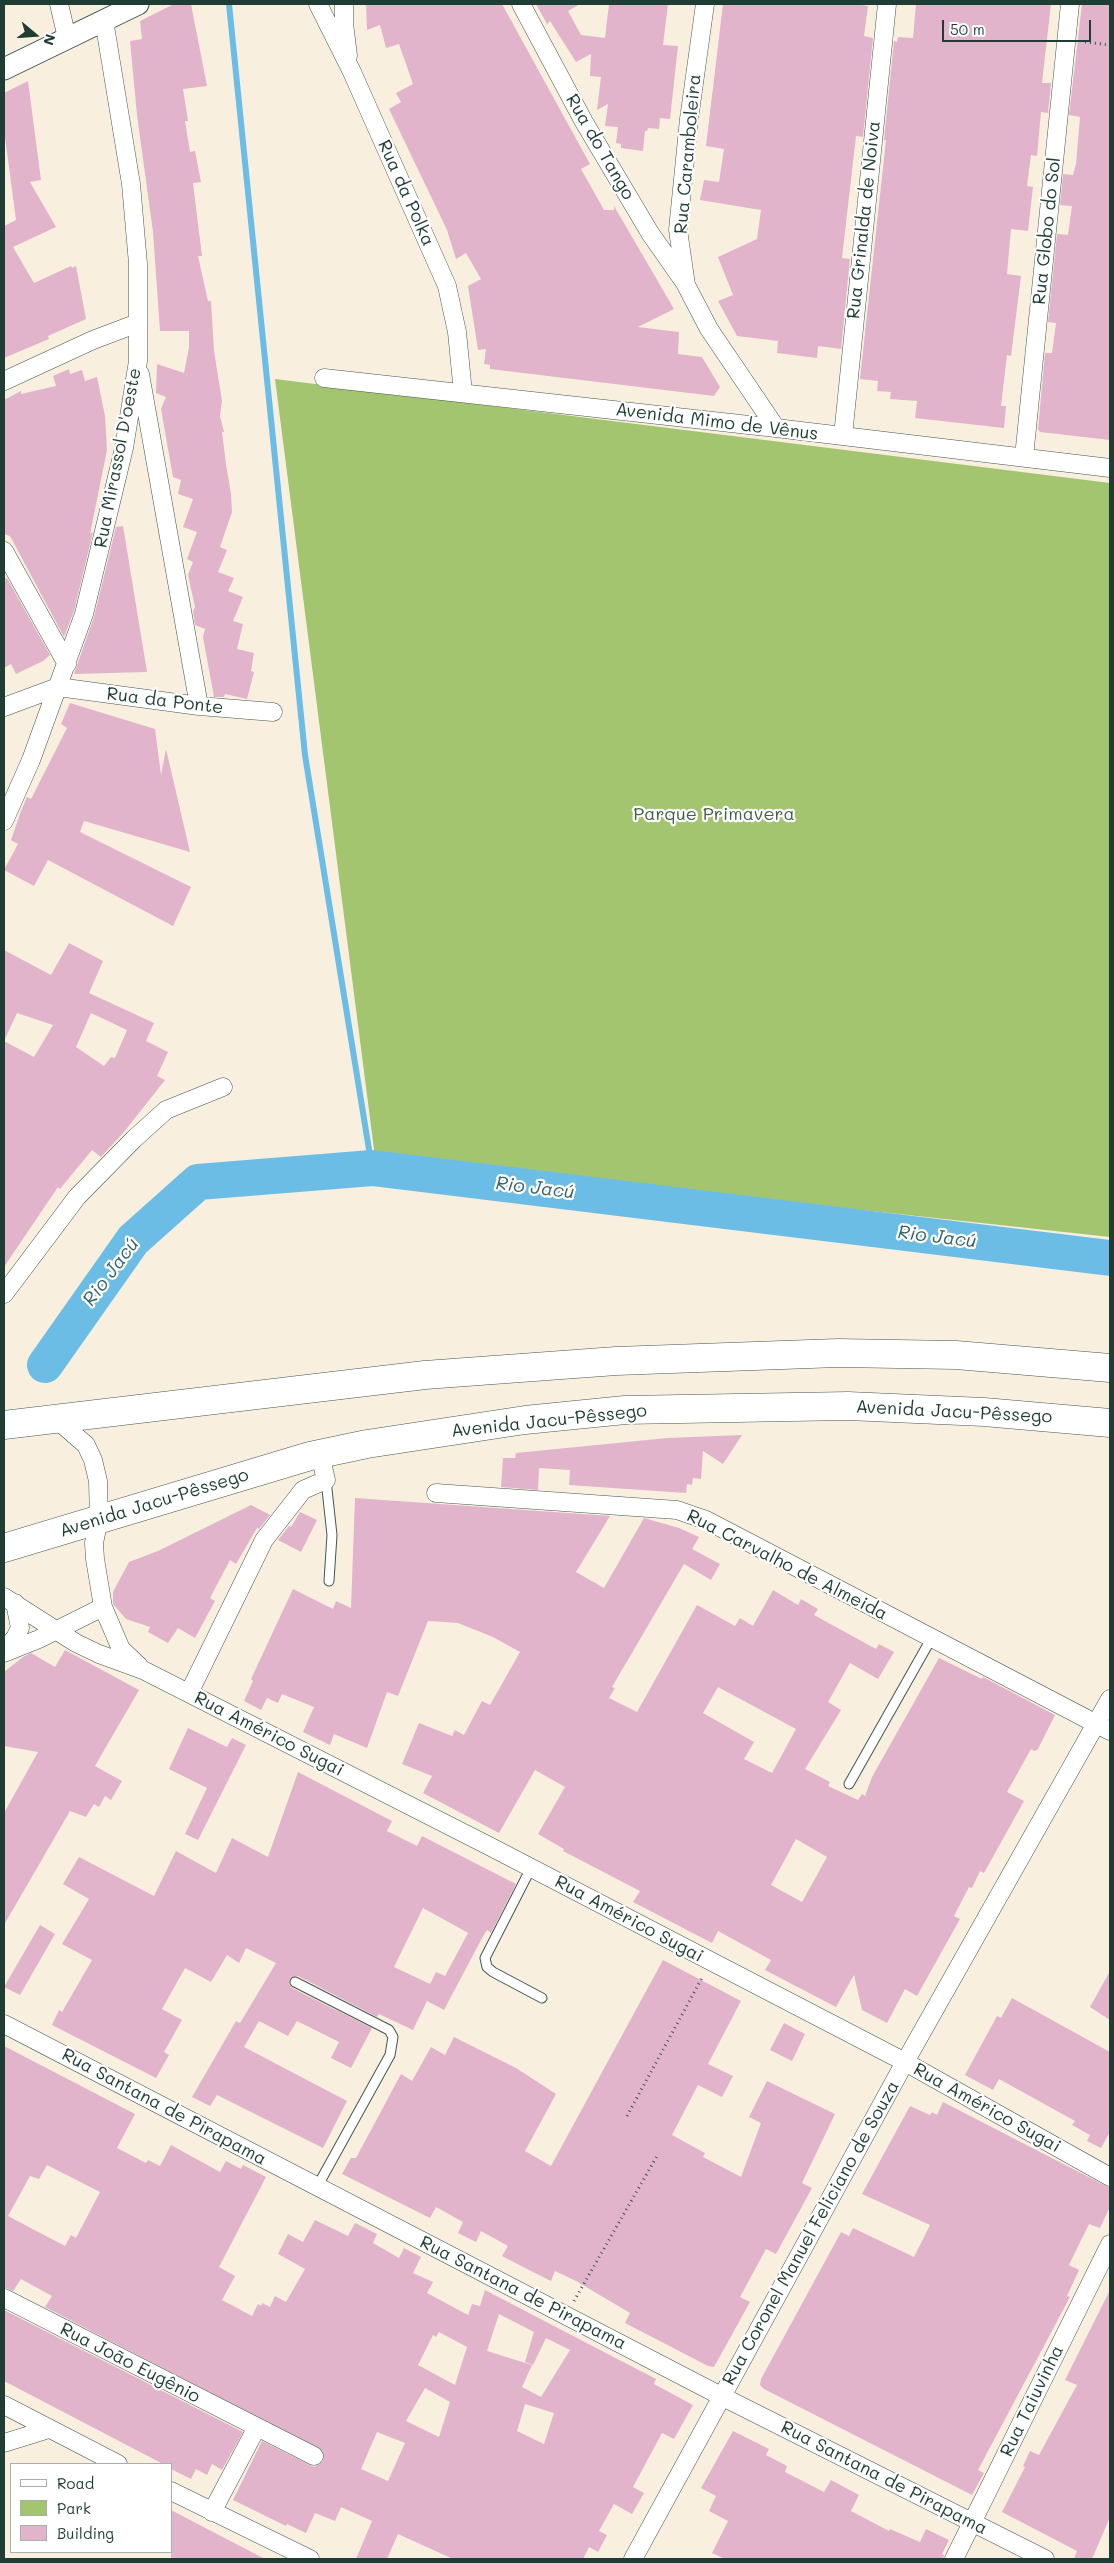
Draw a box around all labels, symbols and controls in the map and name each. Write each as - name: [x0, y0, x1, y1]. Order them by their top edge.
- north arrow: [10, 10, 60, 60]
- scale bar: [944, 10, 1093, 42]
- text: 50 m: [950, 19, 985, 39]
- text: N: [39, 32, 60, 48]
- street label: Rua Caramboleira: [670, 73, 706, 235]
- street label: Rua do Tango: [561, 90, 639, 204]
- street label: Rua Grinalda de Noiva: [843, 120, 885, 320]
- street label: Rua da Polka: [373, 137, 439, 249]
- street label: Rua Globo do Sol: [1029, 156, 1065, 306]
- street label: Rua Mirassol D'oeste: [90, 366, 146, 550]
- street label: Avenida Mimo de Vênus: [614, 399, 820, 445]
- street label: Rua da Ponte: [105, 683, 225, 719]
- park label: Parque Primavera: [633, 803, 795, 825]
- water label: Rio Jacú: [494, 1172, 576, 1204]
- water label: Rio Jacú: [896, 1221, 978, 1253]
- water label: Rio Jacú: [78, 1234, 144, 1310]
- street label: Avenida Jacu-Pêssego: [855, 1396, 1053, 1428]
- street label: Avenida Jacu-Pêssego: [450, 1400, 648, 1442]
- street label: Avenida Jacu-Pêssego: [57, 1464, 251, 1542]
- street label: Rua Carvalho de Almeida: [683, 1505, 891, 1625]
- street label: Rua Américo Sugai: [191, 1687, 347, 1781]
- street label: Rua Américo Sugai: [551, 1871, 707, 1967]
- street label: Rua Santana de Pirapama: [58, 2044, 270, 2170]
- street label: Rua Américo Sugai: [910, 2059, 1064, 2157]
- street label: Rua Coronel Manuel Feliciano de Souza: [718, 2077, 904, 2389]
- street label: Rua Santana de Pirapama: [416, 2231, 630, 2355]
- street label: Rua João Eugênio: [56, 2318, 204, 2408]
- street label: Rua Taiuvinha: [996, 2342, 1068, 2460]
- street label: Rua Santana de Pirapama: [777, 2416, 991, 2540]
- legend: [10, 2463, 172, 2553]
- text: Road: [57, 2473, 94, 2493]
- text: Park: [57, 2498, 91, 2518]
- text: Building: [57, 2523, 114, 2543]

